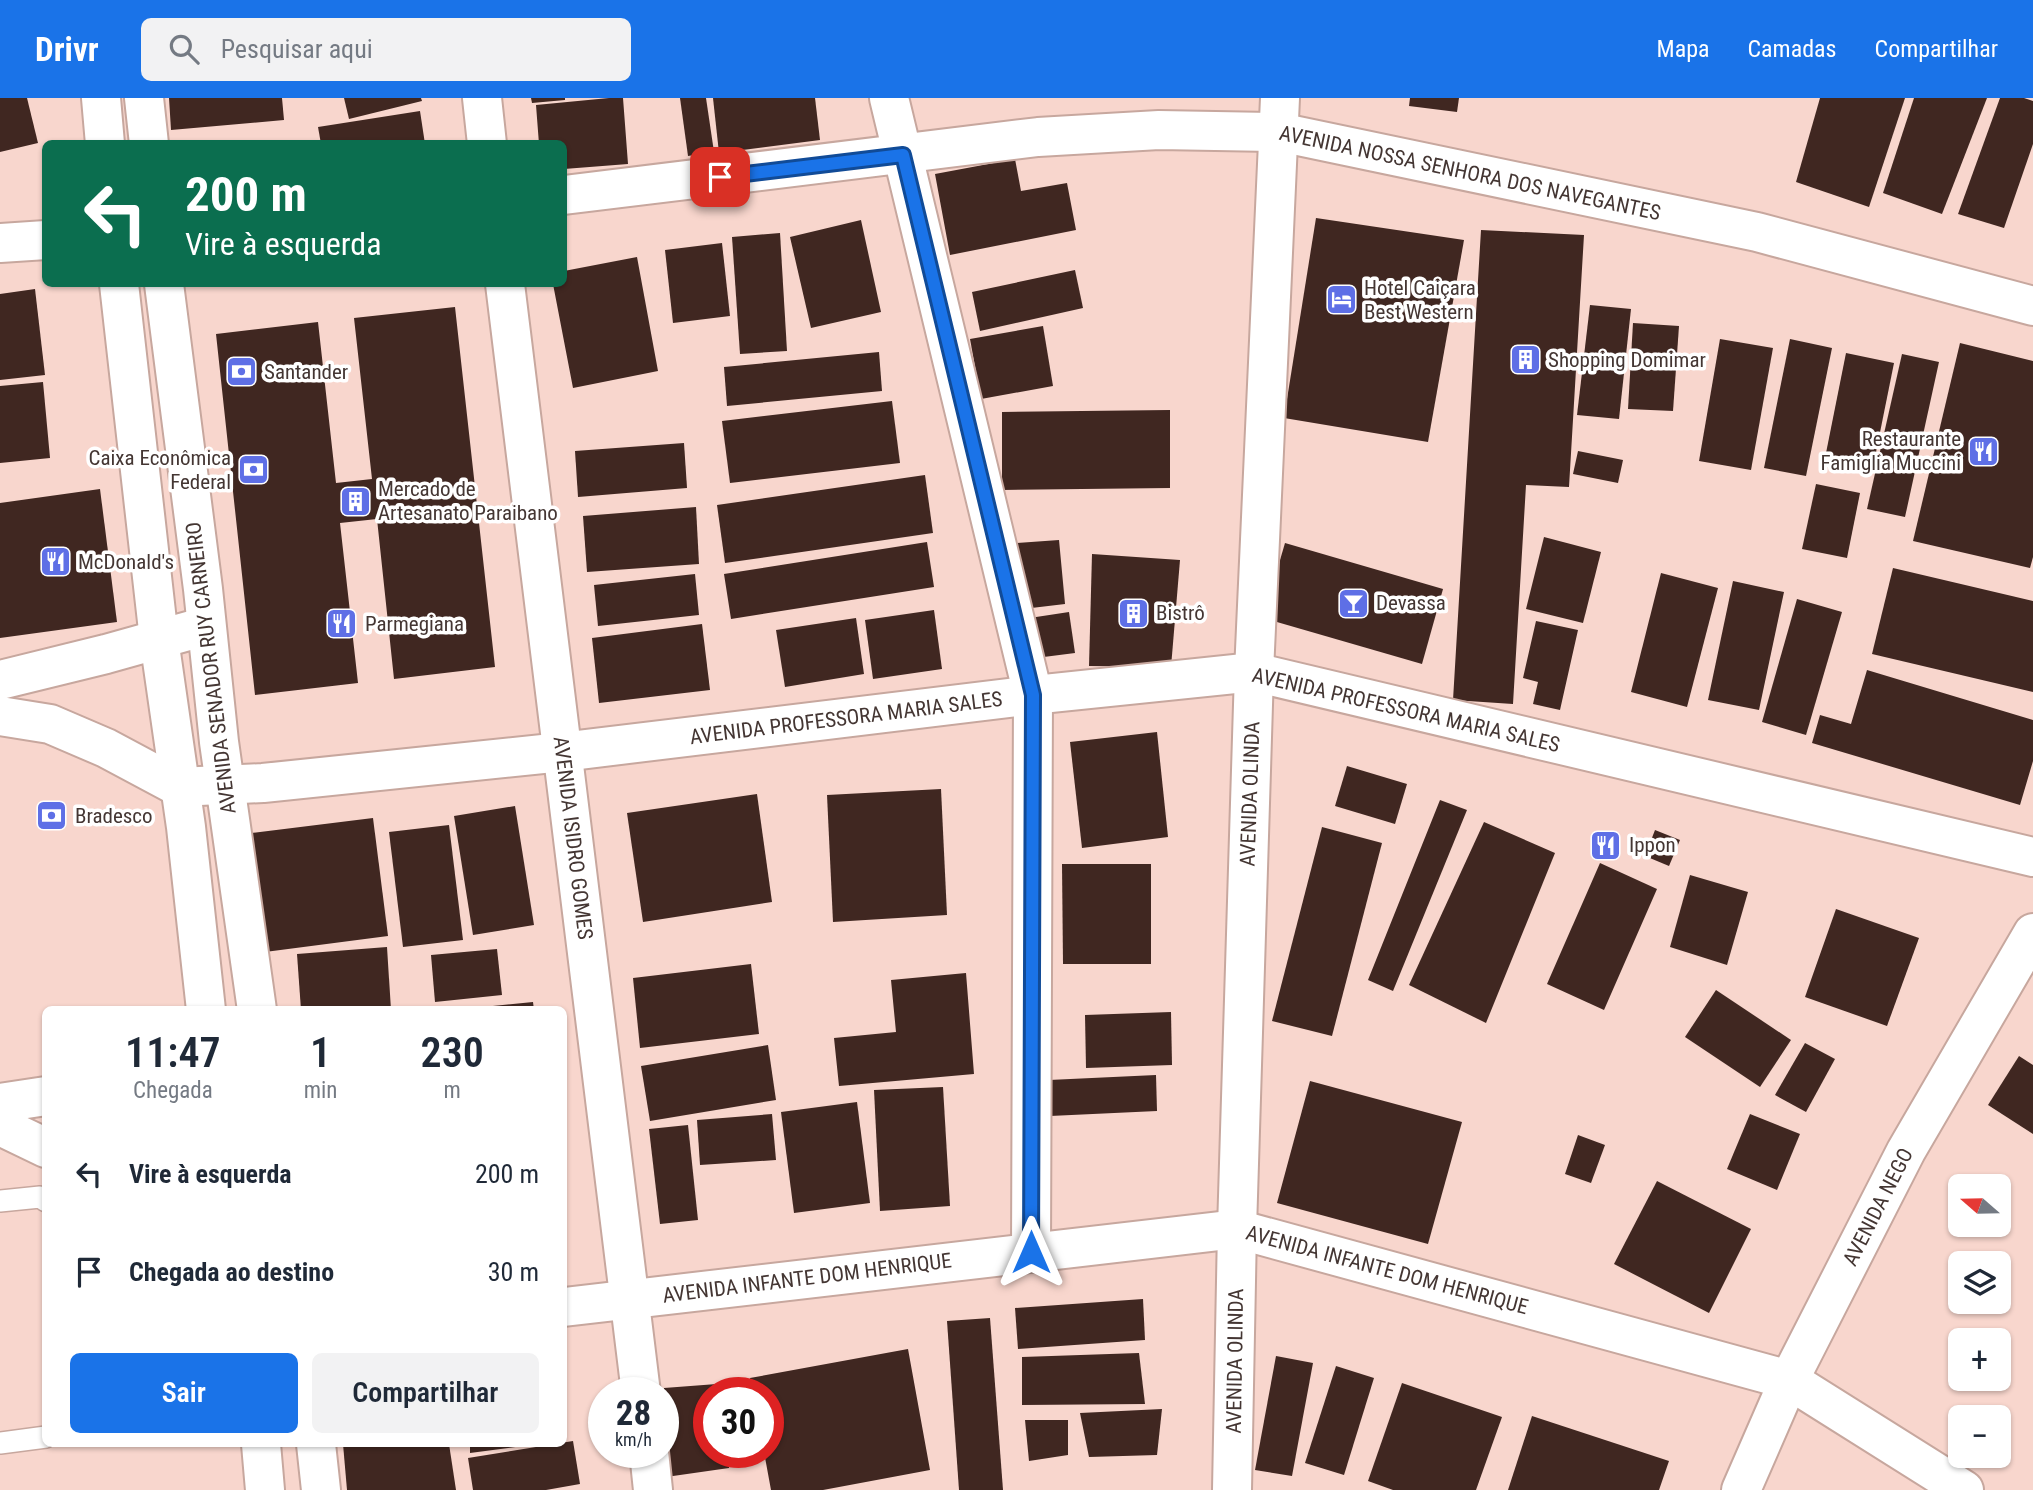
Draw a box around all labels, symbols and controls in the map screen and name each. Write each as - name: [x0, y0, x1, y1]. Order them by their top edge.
- search box: [141, 18, 631, 81]
- text: Drivr: [35, 30, 99, 69]
- icon: search: [165, 30, 203, 68]
- text: Pesquisar aqui: [221, 34, 373, 64]
- text: Mapa: [1657, 35, 1710, 63]
- text: Camadas: [1748, 35, 1837, 63]
- text: Compartilhar: [1875, 35, 1998, 63]
- street label: AVENIDA NOSSA SENHORA DOS NAVEGANTES: [1277, 121, 1663, 225]
- pin: [690, 147, 750, 207]
- icon: arrive: [701, 158, 739, 196]
- text: 200 m: [185, 166, 307, 223]
- icon: left: [70, 168, 161, 259]
- text: Vire à esquerda: [185, 225, 381, 263]
- place label: Hotel Caiçara Best Western: [1364, 276, 1476, 324]
- hotel icon: Hotel Caiçara Best Western: [1324, 283, 1358, 317]
- building icon: Shopping Domimar: [1508, 343, 1542, 377]
- place label: Shopping Domimar: [1548, 348, 1706, 372]
- bank icon: Santander: [224, 355, 258, 389]
- place label: Santander: [264, 360, 348, 384]
- place label: Restaurante Famiglia Muccini: [1820, 427, 1961, 475]
- restaurant icon: Restaurante Famiglia Muccini: [1967, 434, 2001, 468]
- place label: Caixa Econômica Federal: [89, 446, 231, 494]
- bank icon: Caixa Econômica Federal: [237, 453, 271, 487]
- place label: Mercado de Artesanato Paraibano: [378, 477, 558, 525]
- building icon: Mercado de Artesanato Paraibano: [338, 484, 372, 518]
- street label: AVENIDA SENADOR RUY CARNEIRO: [181, 521, 241, 815]
- restaurant icon: McDonald's: [38, 545, 72, 579]
- place label: McDonald's: [78, 550, 174, 574]
- bar icon: Devassa: [1336, 586, 1370, 620]
- place label: Devassa: [1376, 591, 1446, 615]
- building icon: Bistrô: [1116, 596, 1150, 630]
- place label: Bistrô: [1156, 601, 1205, 625]
- restaurant icon: Parmegiana: [325, 607, 359, 641]
- place label: Parmegiana: [365, 612, 464, 636]
- street label: AVENIDA PROFESSORA MARIA SALES: [1250, 663, 1562, 757]
- street label: AVENIDA PROFESSORA MARIA SALES: [688, 687, 1004, 749]
- street label: AVENIDA OLINDA: [1235, 721, 1265, 867]
- street label: AVENIDA ISIDRO GOMES: [549, 735, 597, 941]
- bank icon: Bradesco: [35, 799, 69, 833]
- place label: Bradesco: [75, 804, 153, 828]
- restaurant icon: Ippon: [1589, 828, 1623, 862]
- place label: Ippon: [1629, 833, 1676, 857]
- text: 11:47: [125, 1028, 221, 1077]
- text: 1: [310, 1028, 331, 1077]
- text: 230: [421, 1028, 484, 1077]
- text: Chegada: [133, 1077, 213, 1104]
- text: min: [304, 1077, 337, 1104]
- text: m: [444, 1077, 461, 1104]
- street label: AVENIDA NEGO: [1838, 1144, 1918, 1270]
- icon: left: [70, 1155, 108, 1193]
- text: Vire à esquerda: [129, 1159, 292, 1189]
- text: 200 m: [475, 1159, 539, 1189]
- north arrow: [1948, 1174, 2011, 1237]
- map controls: [1948, 1174, 2011, 1468]
- position arrow: [994, 1215, 1068, 1289]
- street label: AVENIDA INFANTE DOM HENRIQUE: [1243, 1221, 1531, 1319]
- street label: AVENIDA INFANTE DOM HENRIQUE: [661, 1248, 953, 1308]
- button: layers: [1948, 1251, 2011, 1314]
- icon: arrive: [70, 1253, 108, 1291]
- text: Chegada ao destino: [129, 1257, 334, 1287]
- text: 30 m: [488, 1257, 539, 1287]
- street label: AVENIDA OLINDA: [1222, 1288, 1248, 1434]
- button: +: [1948, 1328, 2011, 1391]
- button: Sair: [70, 1353, 298, 1433]
- button: Compartilhar: [312, 1353, 539, 1433]
- speed limit sign: 30: [693, 1377, 784, 1468]
- text: 28: [616, 1393, 651, 1434]
- button: −: [1948, 1405, 2011, 1468]
- text: km/h: [615, 1429, 652, 1450]

